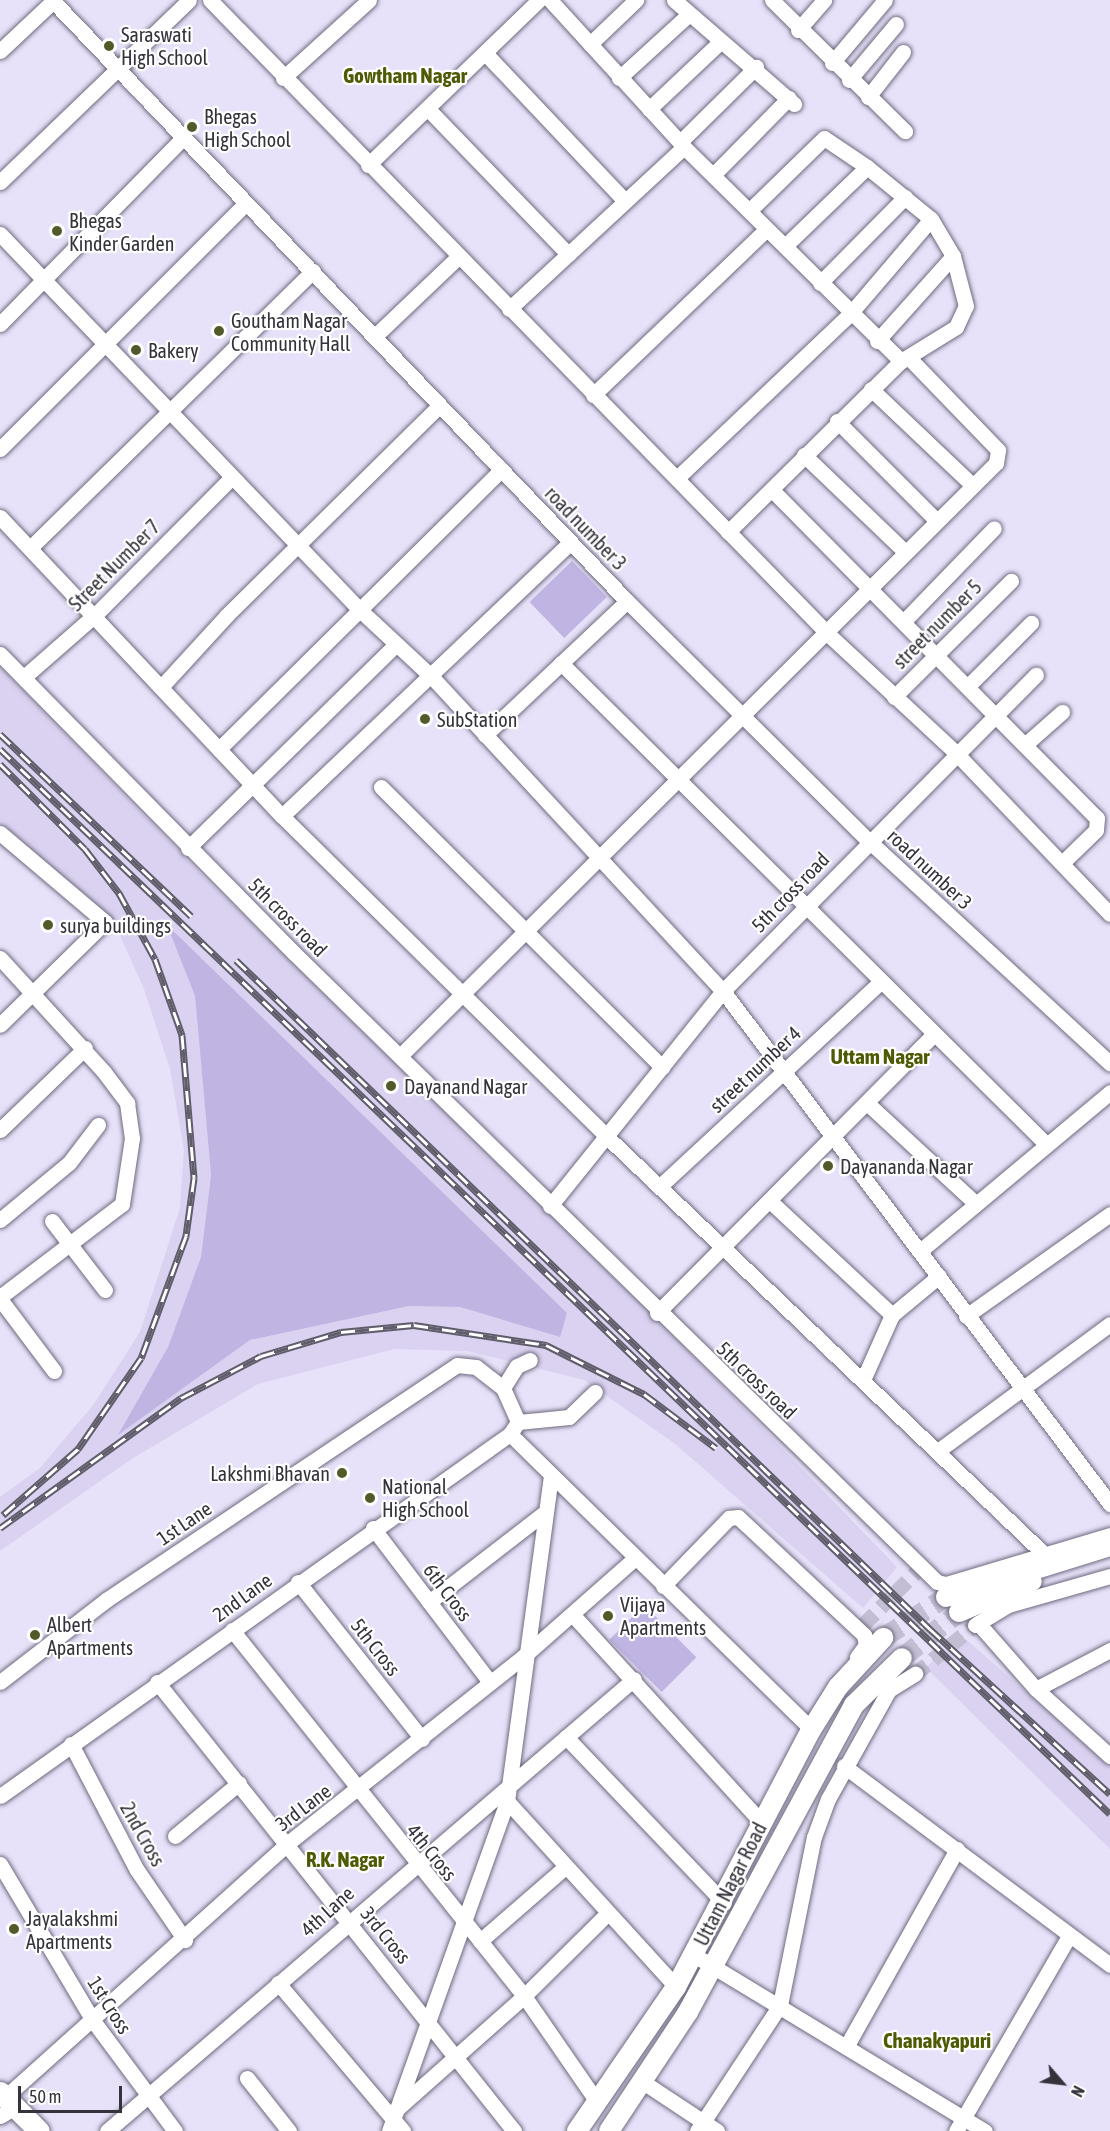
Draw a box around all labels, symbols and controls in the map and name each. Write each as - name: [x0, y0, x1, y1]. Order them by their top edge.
- place label: Saraswati High School: [121, 22, 208, 69]
- marker: Saraswati High School: [102, 39, 116, 53]
- district label: Gowtham Nagar: [343, 62, 467, 88]
- place label: Bhegas High School: [204, 104, 291, 151]
- marker: Bhegas High School: [185, 120, 199, 134]
- place label: Bhegas Kinder Garden: [69, 208, 174, 255]
- marker: Bhegas Kinder Garden: [50, 224, 64, 238]
- place label: Goutham Nagar Community Hall: [231, 308, 350, 355]
- marker: Goutham Nagar Community Hall: [212, 324, 226, 338]
- place label: Bakery: [148, 338, 198, 362]
- marker: Bakery: [129, 343, 143, 357]
- street label: road number 3: [540, 481, 632, 575]
- street label: Street Number 7: [63, 514, 165, 616]
- street label: street number 5: [888, 575, 986, 673]
- place label: SubStation: [437, 707, 517, 731]
- marker: SubStation: [418, 712, 432, 726]
- street label: road number 3: [883, 824, 977, 914]
- street label: 5th cross road: [746, 847, 834, 937]
- street label: 5th cross road: [244, 873, 332, 961]
- place label: surya buildings: [60, 913, 171, 937]
- marker: surya buildings: [41, 918, 55, 932]
- street label: street number 4: [705, 1021, 805, 1117]
- district label: Uttam Nagar: [831, 1043, 929, 1069]
- place label: Dayanand Nagar: [404, 1074, 527, 1098]
- marker: Dayanand Nagar: [382, 1077, 400, 1095]
- place label: Dayananda Nagar: [840, 1154, 973, 1178]
- marker: Dayananda Nagar: [821, 1159, 835, 1173]
- street label: 5th cross road: [712, 1336, 802, 1424]
- place label: Lakshmi Bhavan: [210, 1461, 330, 1485]
- marker: Lakshmi Bhavan: [335, 1466, 349, 1480]
- place label: National High School: [382, 1474, 469, 1521]
- marker: National High School: [363, 1491, 377, 1505]
- street label: 1st Lane: [152, 1496, 216, 1550]
- street label: 6th Cross: [419, 1558, 477, 1626]
- street label: 2nd Lane: [208, 1568, 276, 1626]
- place label: Vijaya Apartments: [620, 1592, 706, 1639]
- marker: Vijaya Apartments: [601, 1609, 615, 1623]
- place label: Albert Apartments: [47, 1612, 133, 1659]
- street label: 5th Cross: [346, 1614, 406, 1680]
- marker: Albert Apartments: [28, 1628, 42, 1642]
- street label: 3rd Lane: [270, 1778, 336, 1836]
- street label: 2nd Cross: [116, 1798, 170, 1870]
- street label: Uttam Nagar Road: [689, 1818, 771, 1950]
- street label: 4th Cross: [402, 1819, 462, 1885]
- district label: R.K. Nagar: [306, 1846, 384, 1872]
- street label: 4th Lane: [295, 1881, 359, 1941]
- street label: 3rd Cross: [356, 1902, 416, 1968]
- place label: Jayalakshmi Apartments: [26, 1906, 118, 1953]
- marker: Jayalakshmi Apartments: [7, 1922, 21, 1936]
- street label: 1st Cross: [83, 1972, 137, 2038]
- district label: Chanakyapuri: [883, 2027, 991, 2053]
- north arrow: [1032, 2053, 1092, 2113]
- scale bar: [21, 2074, 124, 2112]
- text: N: [1068, 2083, 1088, 2100]
- text: 50 m: [29, 2086, 61, 2107]

